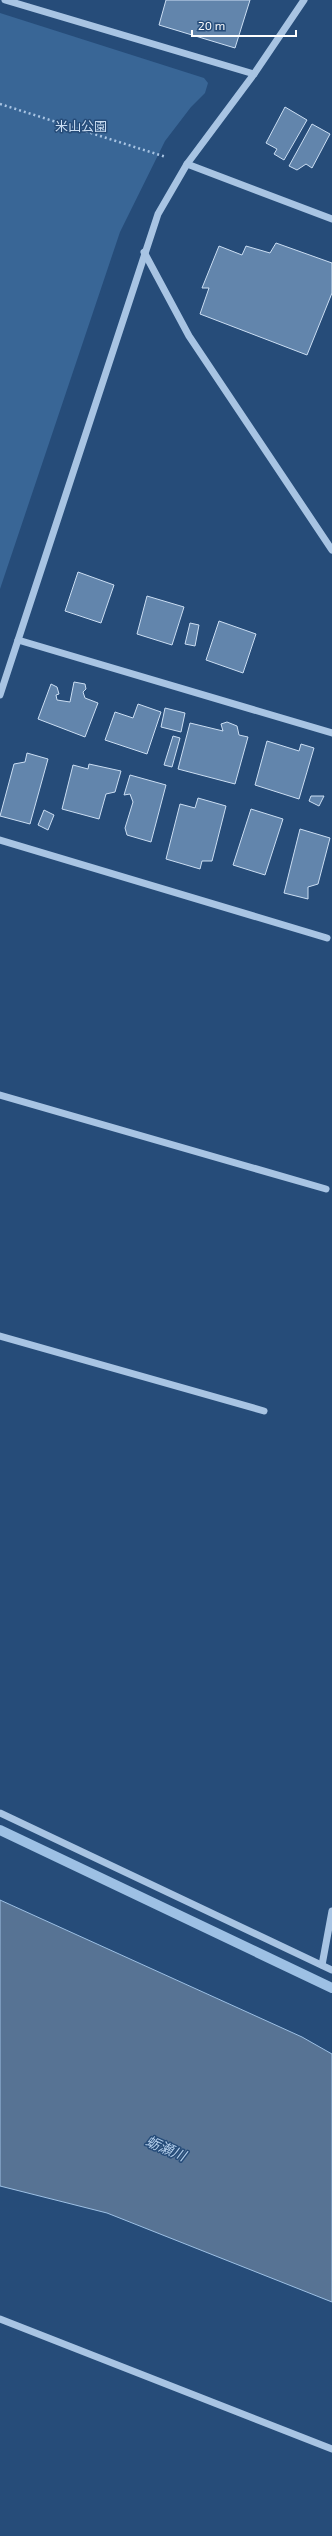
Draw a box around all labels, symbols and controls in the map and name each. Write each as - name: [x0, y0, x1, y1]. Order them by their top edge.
- scale bar: [192, 12, 296, 38]
- text: 20 m: [198, 18, 225, 32]
- park label: 米山公園: [55, 118, 107, 134]
- water label: 蛎瀬川: [143, 2132, 190, 2165]

